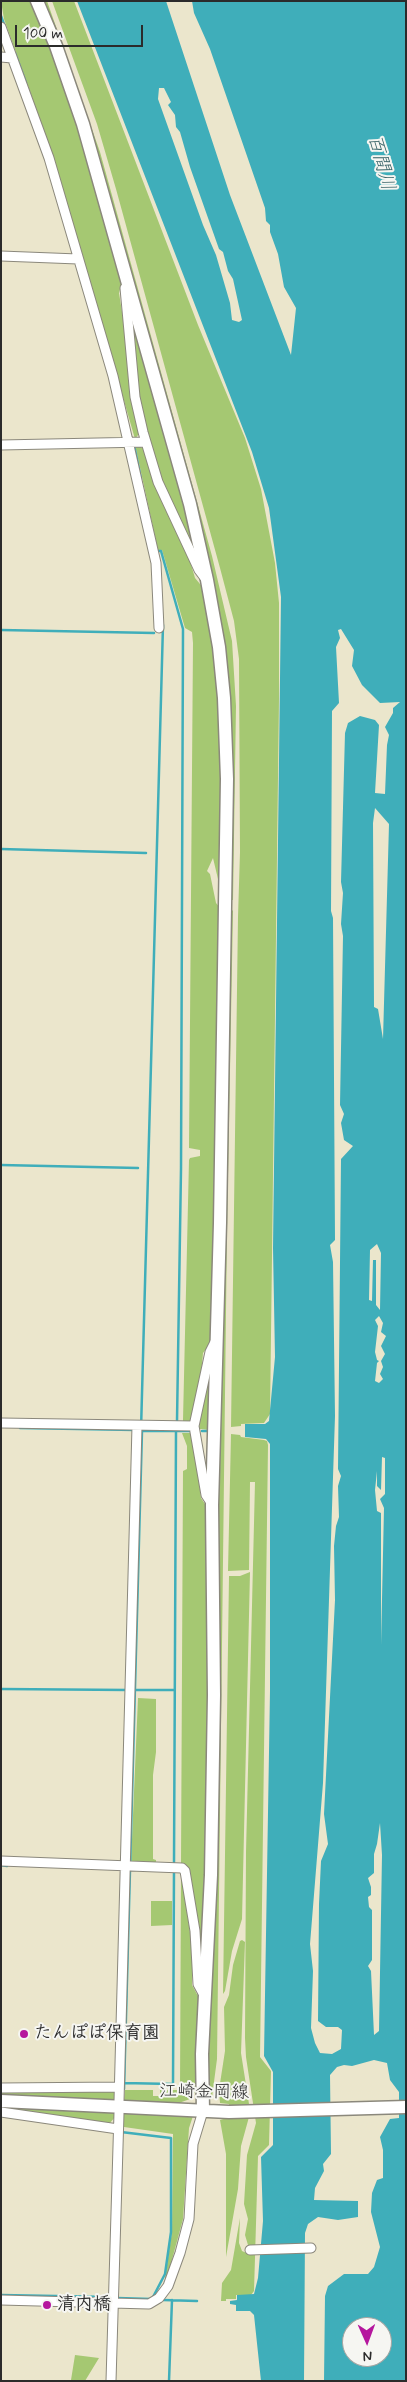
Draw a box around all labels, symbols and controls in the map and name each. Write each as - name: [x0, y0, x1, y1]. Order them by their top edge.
- scale bar: [18, 15, 145, 47]
- text: 100 m: [23, 24, 63, 44]
- water label: 百間川: [362, 133, 398, 193]
- place label: たんぽぽ保育園: [34, 2023, 160, 2045]
- marker: たんぽぽ保育園: [18, 2028, 30, 2040]
- street label: 江崎金岡線: [159, 2081, 249, 2105]
- place label: 清内橋: [57, 2294, 111, 2316]
- marker: 清内橋: [41, 2299, 53, 2311]
- north arrow: [342, 2317, 392, 2367]
- text: N: [363, 2347, 372, 2365]

